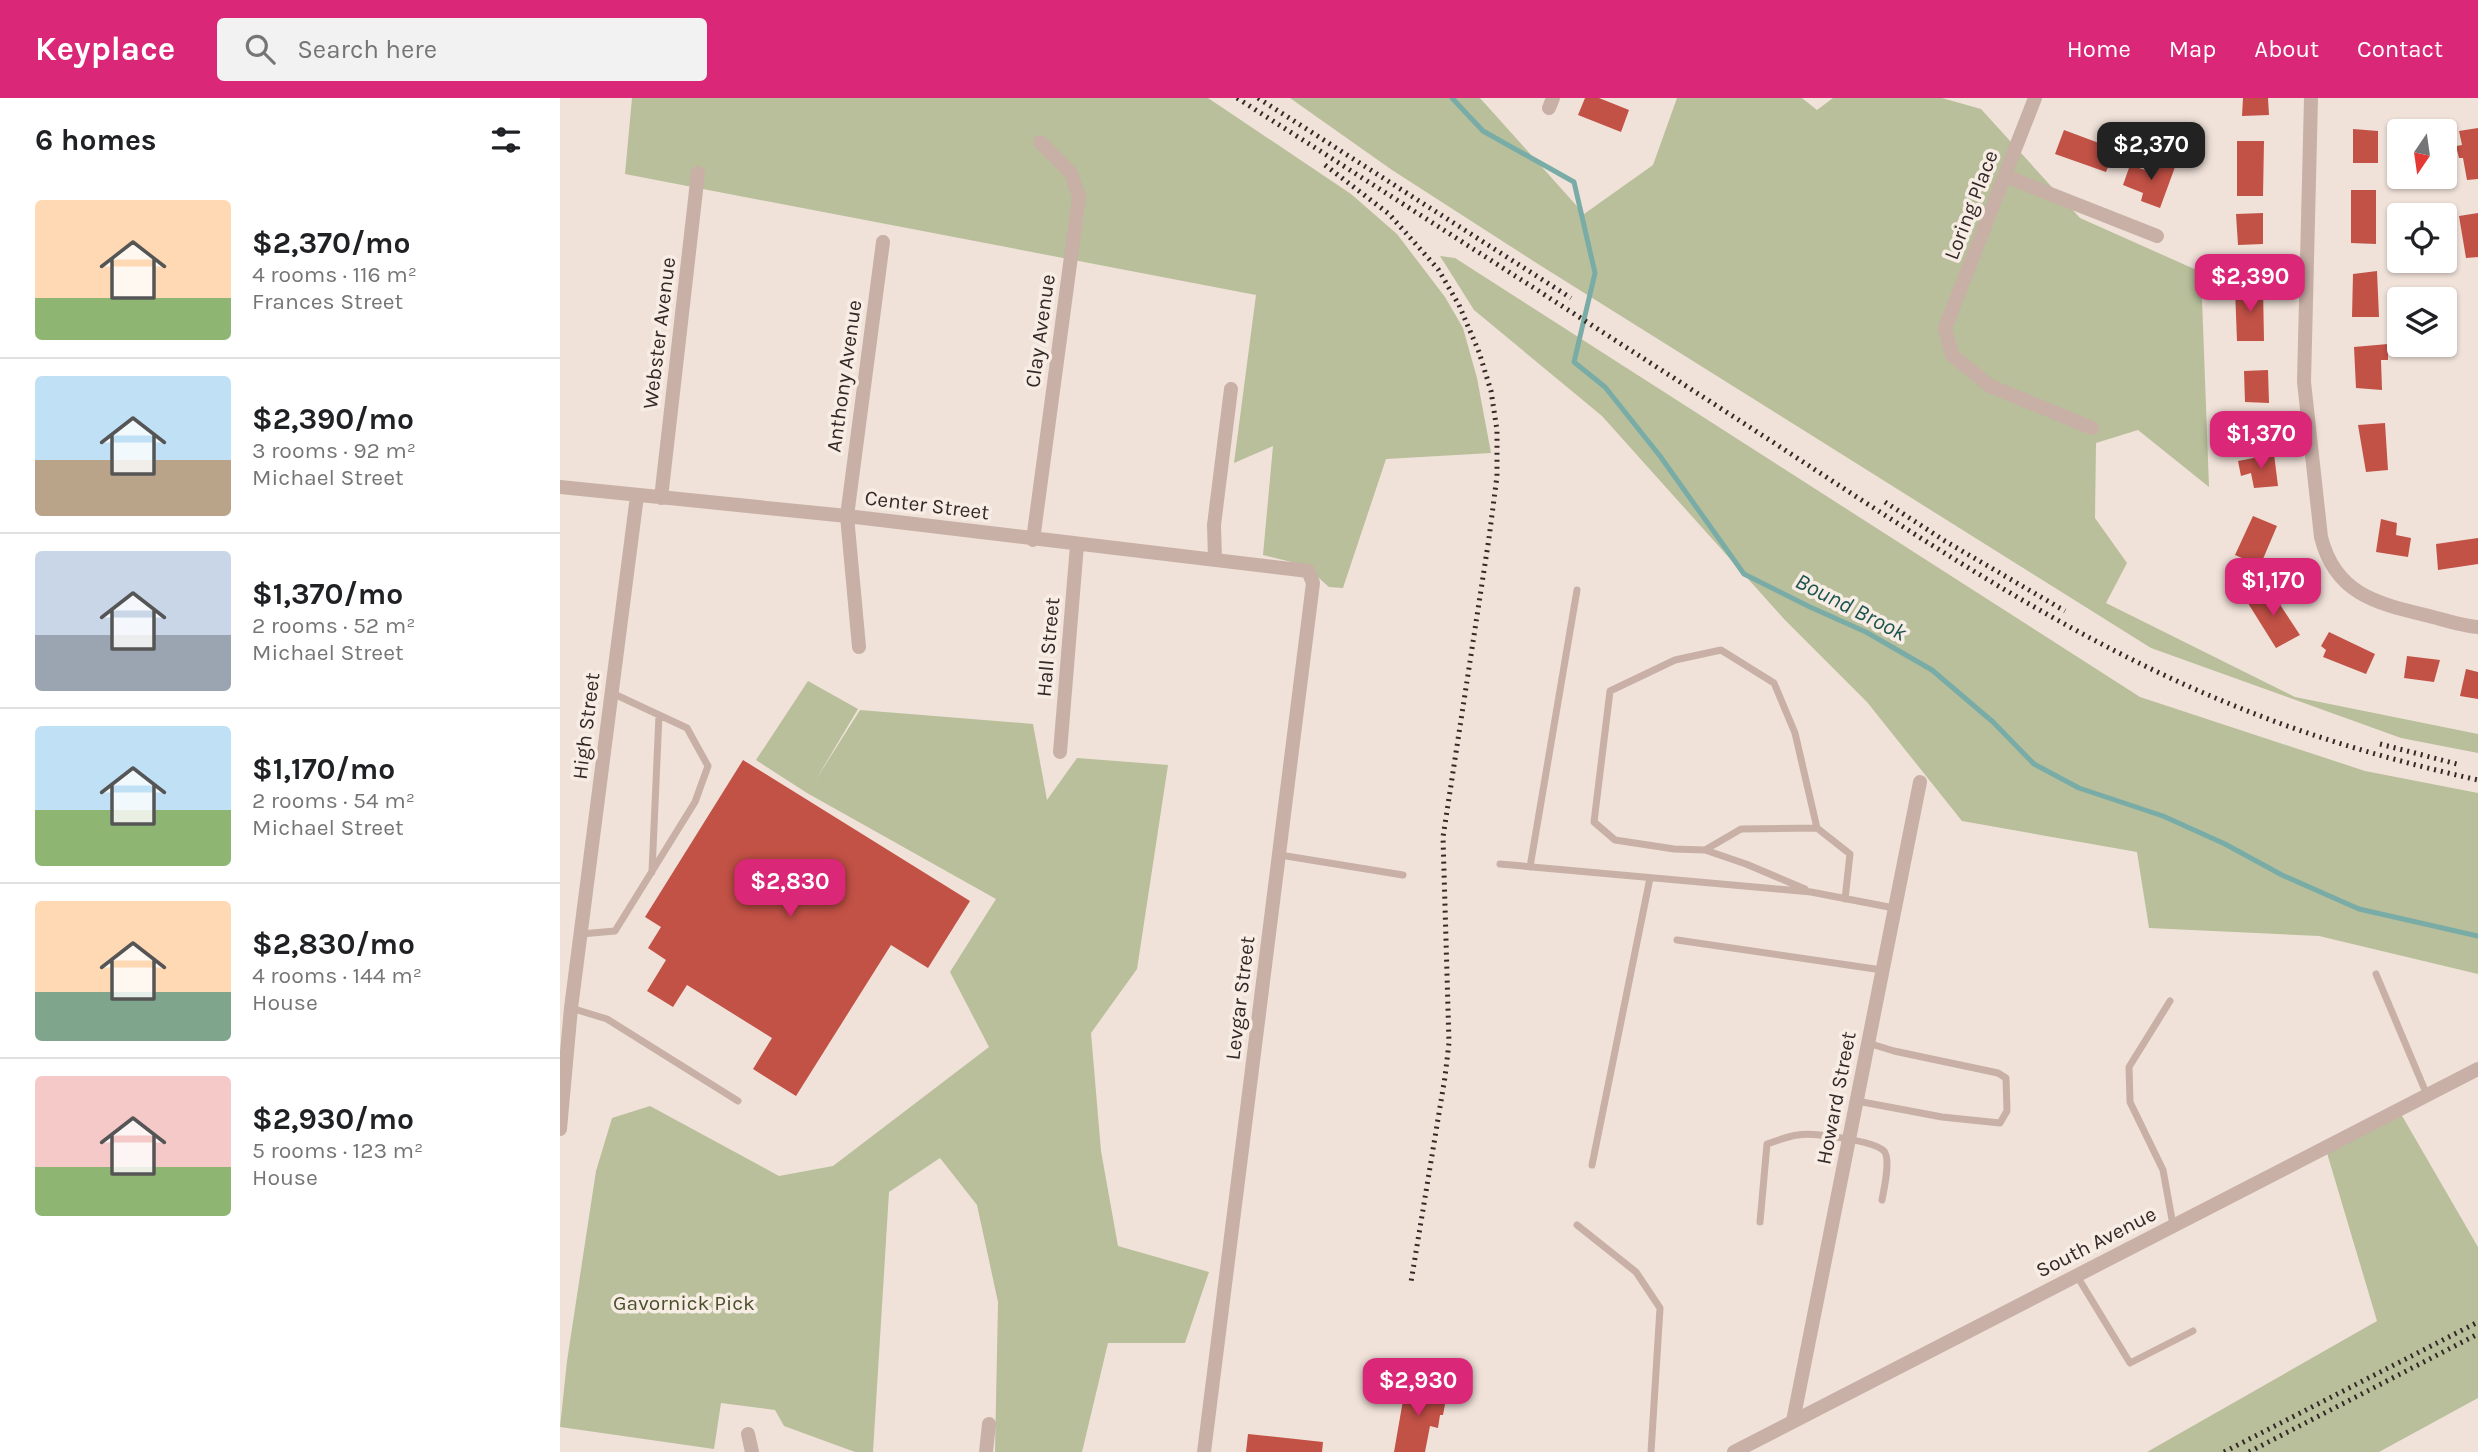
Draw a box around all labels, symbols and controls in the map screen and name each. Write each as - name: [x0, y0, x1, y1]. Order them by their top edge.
- search box: [217, 18, 707, 81]
- text: Keyplace: [35, 30, 175, 68]
- icon: search: [241, 30, 279, 68]
- text: Search here: [297, 34, 437, 65]
- text: Home: [2067, 35, 2131, 63]
- text: Map: [2169, 35, 2216, 63]
- text: About: [2254, 35, 2319, 63]
- text: Contact: [2357, 35, 2443, 63]
- north arrow: [2387, 119, 2457, 189]
- map controls: [2387, 119, 2457, 357]
- icon: filters: [487, 121, 525, 159]
- text: 6 homes: [35, 122, 157, 158]
- pin: $2,370: [2094, 122, 2208, 182]
- text: $2,370: [2113, 131, 2189, 158]
- street label: Loring Place: [1939, 147, 2003, 263]
- button: locate: [2387, 203, 2457, 273]
- text: $2,370/mo: [252, 225, 411, 261]
- icon: home: [91, 228, 175, 312]
- pin: $2,390: [2193, 254, 2307, 314]
- street label: Webster Avenue: [638, 256, 680, 410]
- text: 4 rooms · 116 m²: [252, 261, 417, 288]
- text: $2,390: [2211, 263, 2289, 290]
- street label: Clay Avenue: [1020, 273, 1060, 389]
- button: layers: [2387, 287, 2457, 357]
- text: Frances Street: [252, 288, 403, 315]
- street label: Anthony Avenue: [821, 298, 867, 454]
- text: $2,390/mo: [252, 401, 414, 437]
- icon: home: [91, 404, 175, 488]
- pin: $1,370: [2204, 412, 2318, 471]
- text: $1,370: [2226, 420, 2296, 447]
- text: 3 rooms · 92 m²: [252, 437, 416, 464]
- text: Michael Street: [252, 464, 404, 491]
- street label: Center Street: [863, 485, 991, 525]
- pin: $1,170: [2216, 559, 2330, 618]
- water label: Bound Brook: [1791, 567, 1912, 647]
- text: $1,170: [2241, 567, 2305, 594]
- text: $1,370/mo: [252, 576, 403, 612]
- icon: home: [91, 579, 175, 663]
- street label: Hall Street: [1032, 596, 1064, 698]
- text: 2 rooms · 52 m²: [252, 612, 415, 639]
- text: Michael Street: [252, 639, 404, 666]
- street label: High Street: [568, 671, 604, 781]
- text: $1,170/mo: [252, 751, 395, 787]
- icon: home: [91, 754, 175, 838]
- text: 2 rooms · 54 m²: [252, 787, 415, 814]
- text: Michael Street: [252, 814, 404, 841]
- pin: $2,830: [733, 860, 847, 919]
- text: $2,830: [750, 868, 830, 895]
- text: $2,830/mo: [252, 926, 415, 962]
- icon: home: [91, 929, 175, 1013]
- street label: Levgar Street: [1220, 935, 1260, 1061]
- text: 4 rooms · 144 m²: [252, 962, 422, 989]
- text: House: [252, 989, 318, 1016]
- street label: Howard Street: [1811, 1029, 1861, 1167]
- text: $2,930/mo: [252, 1101, 414, 1137]
- icon: home: [91, 1104, 175, 1188]
- text: 5 rooms · 123 m²: [252, 1137, 423, 1164]
- text: House: [252, 1164, 318, 1191]
- street label: South Avenue: [2032, 1201, 2160, 1283]
- park label: Gavornick Pick: [613, 1291, 755, 1315]
- pin: $2,930: [1361, 1358, 1475, 1418]
- text: $2,930: [1379, 1367, 1457, 1394]

